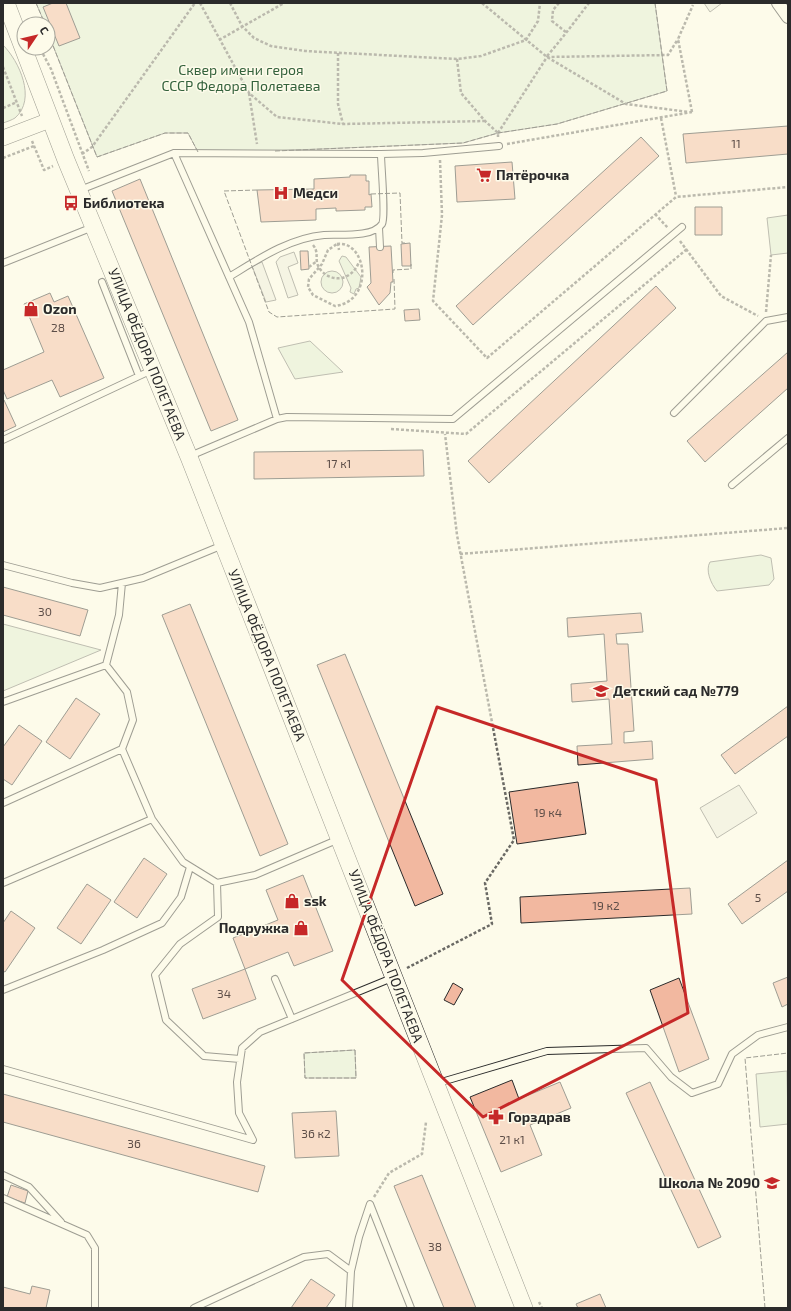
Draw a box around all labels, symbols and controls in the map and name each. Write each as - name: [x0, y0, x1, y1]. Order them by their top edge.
- north arrow: [16, 16, 56, 56]
- text: С: [37, 24, 52, 37]
- park label: Сквер имени героя СССР Федора Полетаева: [161, 61, 321, 94]
- house number: 11: [731, 136, 741, 150]
- supermarket icon: Пятёрочка: [475, 166, 493, 184]
- place label: Пятёрочка: [496, 166, 569, 183]
- hospital icon: Медси: [272, 184, 290, 202]
- place label: Медси: [293, 184, 338, 201]
- bus stop icon: Библиотека: [62, 194, 80, 212]
- place label: Библиотека: [83, 194, 165, 211]
- street label: УЛИЦА ФЁДОРА ПОЛЕТАЕВА: [105, 266, 190, 442]
- shop icon: Ozon: [22, 300, 40, 318]
- place label: Ozon: [43, 300, 77, 317]
- house number: 28: [51, 320, 65, 334]
- house number: 17 к1: [327, 456, 351, 470]
- street label: УЛИЦА ФЁДОРА ПОЛЕТАЕВА: [225, 567, 310, 743]
- house number: 30: [38, 604, 52, 618]
- school or university icon: Детский сад №779: [592, 682, 610, 700]
- place label: Детский сад №779: [613, 682, 739, 699]
- house number: 19 к4: [534, 805, 562, 819]
- street label: УЛИЦА ФЁДОРА ПОЛЕТАЕВА: [346, 867, 427, 1045]
- house number: 5: [755, 890, 761, 904]
- shop icon: ssk: [283, 892, 301, 910]
- place label: ssk: [304, 892, 327, 909]
- house number: 19 к2: [592, 898, 620, 912]
- place label: Подружка: [219, 919, 289, 936]
- shop icon: Подружка: [292, 919, 310, 937]
- house number: 34: [217, 986, 231, 1000]
- pharmacy icon: Горздрав: [487, 1108, 505, 1126]
- place label: Горздрав: [508, 1108, 571, 1125]
- house number: 36 к2: [301, 1126, 331, 1140]
- house number: 21 к1: [499, 1132, 525, 1146]
- house number: 36: [127, 1136, 141, 1150]
- place label: Школа № 2090: [658, 1174, 760, 1191]
- school or university icon: Школа № 2090: [763, 1174, 781, 1192]
- house number: 38: [428, 1239, 442, 1253]

